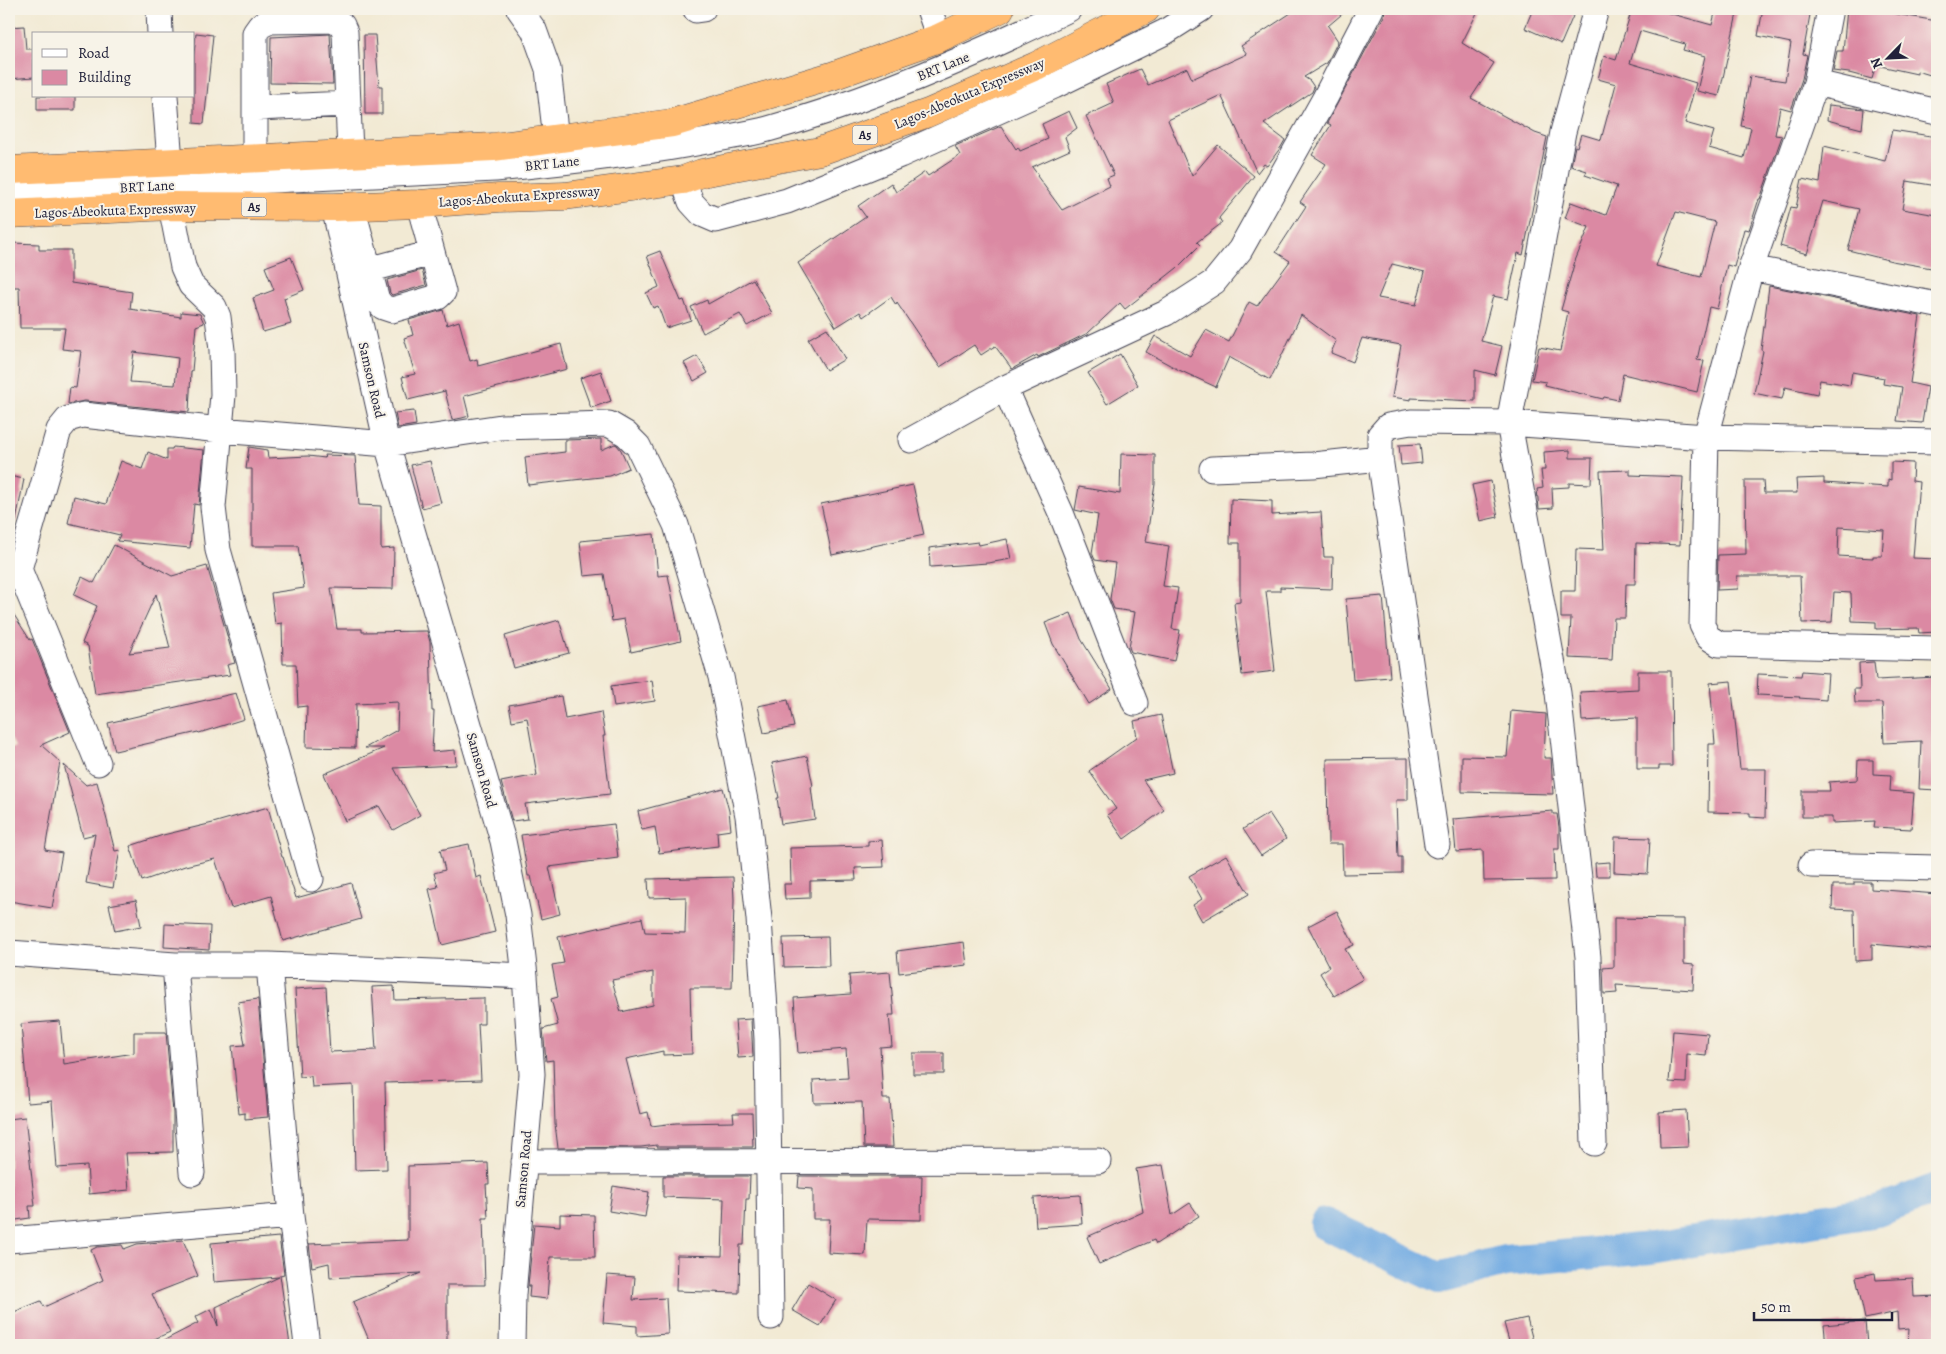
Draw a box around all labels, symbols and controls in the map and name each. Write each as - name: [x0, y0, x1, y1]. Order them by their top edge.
- legend: [32, 32, 195, 98]
- north arrow: [1864, 32, 1914, 82]
- text: Road: [78, 43, 110, 63]
- street label: BRT Lane: [914, 47, 972, 86]
- street label: Lagos-Abeokuta Expressway: [891, 53, 1048, 134]
- text: N: [1866, 55, 1887, 72]
- text: Building: [78, 67, 131, 87]
- road number: A5: [852, 126, 878, 144]
- street label: BRT Lane: [524, 151, 580, 176]
- street label: BRT Lane: [119, 176, 175, 197]
- street label: Lagos-Abeokuta Expressway: [438, 181, 601, 212]
- street label: Lagos-Abeokuta Expressway: [34, 198, 197, 223]
- road number: A5: [242, 198, 266, 216]
- street label: Samson Road: [354, 340, 390, 420]
- street label: Samson Road: [462, 730, 501, 810]
- street label: Samson Road: [511, 1129, 536, 1208]
- scale bar: [1754, 1289, 1891, 1321]
- text: 50 m: [1761, 1297, 1791, 1317]

